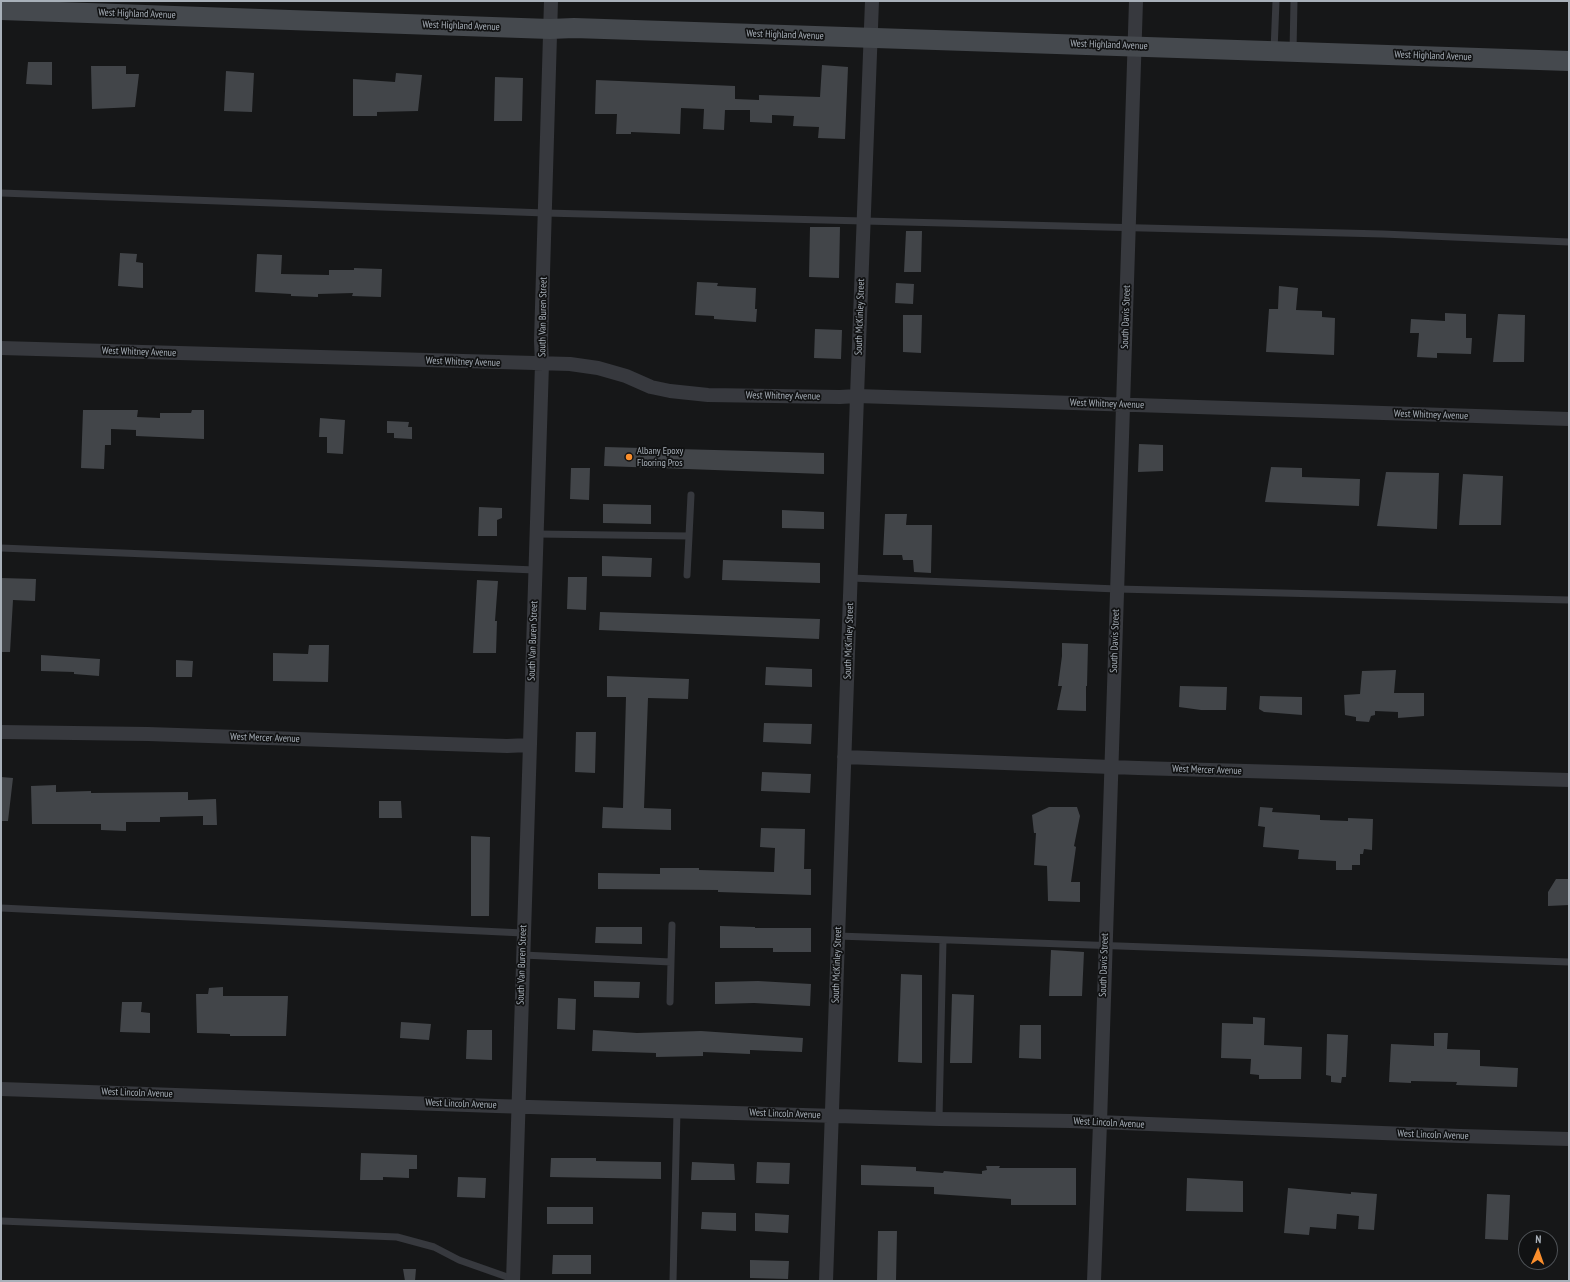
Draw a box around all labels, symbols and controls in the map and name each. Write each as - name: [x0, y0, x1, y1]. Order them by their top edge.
- street label: West Highland Avenue: [98, 7, 176, 21]
- street label: West Highland Avenue: [422, 19, 500, 33]
- street label: West Highland Avenue: [746, 28, 824, 42]
- street label: West Highland Avenue: [1070, 38, 1148, 52]
- street label: West Highland Avenue: [1394, 49, 1472, 63]
- street label: South Van Buren Street: [536, 277, 550, 357]
- street label: South McKinley Street: [853, 279, 867, 355]
- street label: South Davis Street: [1119, 285, 1133, 349]
- street label: West Whitney Avenue: [102, 345, 176, 359]
- street label: West Whitney Avenue: [426, 355, 500, 369]
- street label: West Whitney Avenue: [746, 389, 820, 403]
- street label: West Whitney Avenue: [1070, 397, 1144, 411]
- street label: West Whitney Avenue: [1394, 408, 1468, 422]
- place label: Albany Epoxy Flooring Pros: [637, 445, 683, 468]
- marker: Albany Epoxy Flooring Pros: [624, 452, 634, 462]
- street label: South Van Buren Street: [526, 601, 540, 681]
- street label: South McKinley Street: [842, 603, 856, 679]
- street label: South Davis Street: [1108, 609, 1122, 673]
- street label: West Mercer Avenue: [230, 731, 300, 745]
- street label: West Mercer Avenue: [1172, 763, 1242, 777]
- street label: South Van Buren Street: [515, 925, 529, 1005]
- street label: South McKinley Street: [830, 927, 844, 1003]
- street label: South Davis Street: [1097, 933, 1111, 997]
- street label: West Lincoln Avenue: [101, 1086, 173, 1100]
- street label: West Lincoln Avenue: [425, 1097, 497, 1111]
- street label: West Lincoln Avenue: [749, 1107, 821, 1121]
- street label: West Lincoln Avenue: [1073, 1115, 1145, 1131]
- street label: West Lincoln Avenue: [1397, 1128, 1469, 1142]
- north arrow: [1518, 1230, 1558, 1270]
- text: N: [1535, 1232, 1542, 1246]

